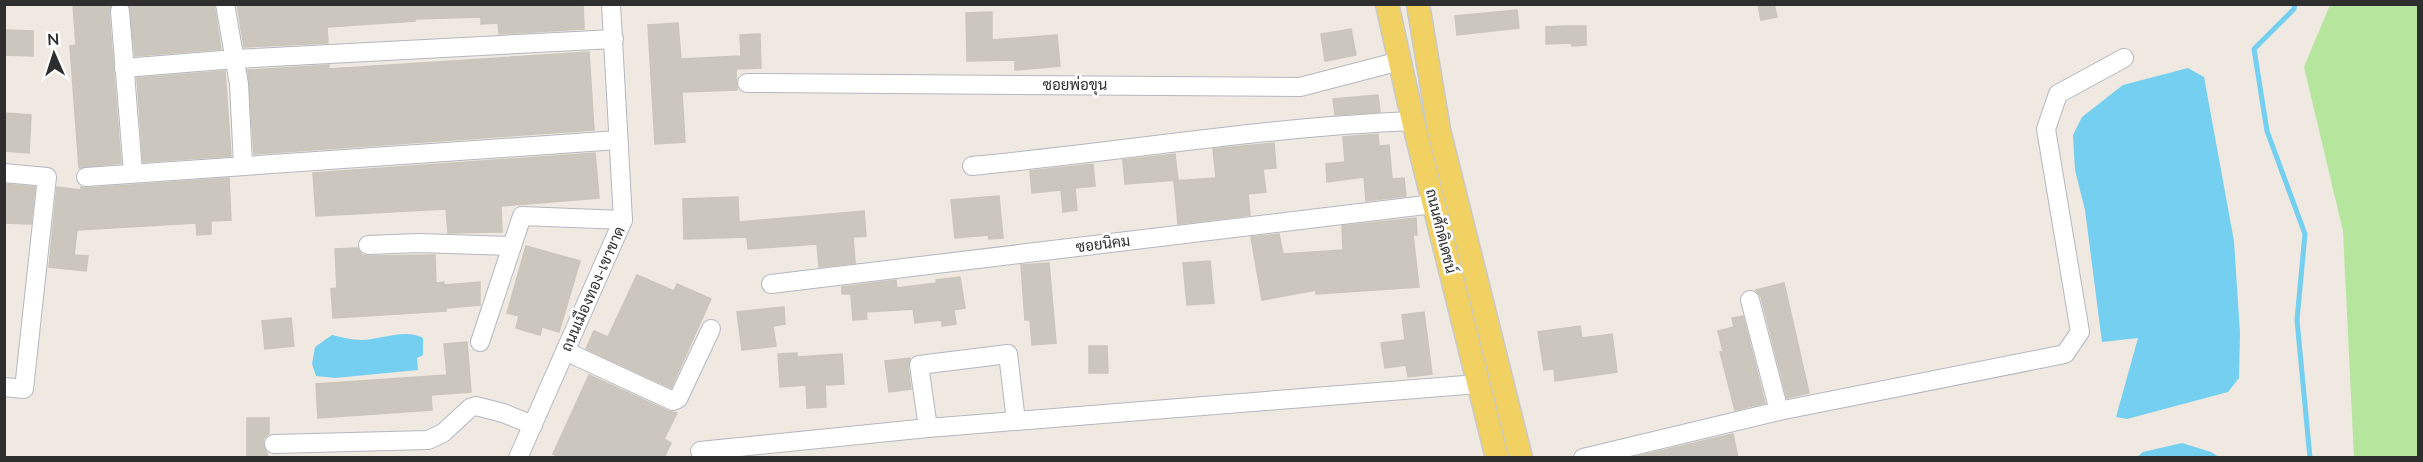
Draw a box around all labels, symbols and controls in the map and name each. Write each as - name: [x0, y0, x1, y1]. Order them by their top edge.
- north arrow: [24, 24, 84, 84]
- text: N: [47, 29, 60, 49]
- street label: ซอยพ่อขุน: [1043, 75, 1107, 96]
- street label: ถนนศักดิเดชน์: [1422, 187, 1461, 275]
- street label: ถนนเมืองทอง-เขาขาด: [556, 223, 629, 354]
- street label: ซอยนิคม: [1075, 231, 1131, 256]

